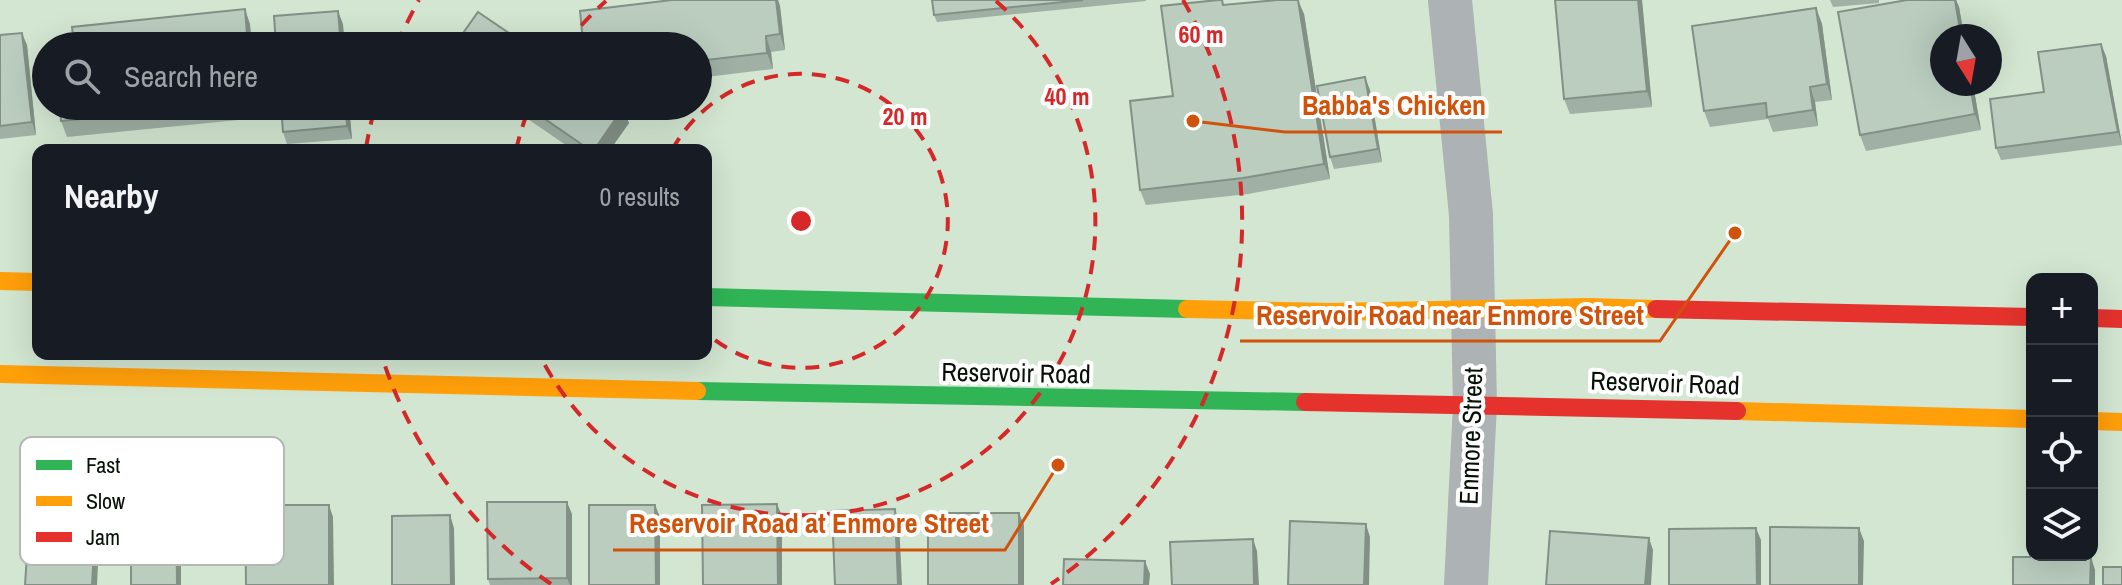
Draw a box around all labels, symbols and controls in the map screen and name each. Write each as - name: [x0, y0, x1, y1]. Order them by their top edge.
- text: 60 m: [1179, 18, 1223, 50]
- north arrow: [1930, 24, 2002, 96]
- search box: [32, 32, 712, 120]
- icon: search: [60, 54, 104, 98]
- text: Search here: [124, 56, 258, 96]
- text: 40 m: [1045, 80, 1089, 112]
- callout: Babba's Chicken: [1285, 80, 1502, 132]
- text: Babba's Chicken: [1302, 86, 1486, 124]
- text: 20 m: [883, 100, 927, 132]
- text: Nearby: [64, 173, 159, 219]
- text: 0 results: [599, 179, 680, 214]
- centre of rings: [787, 207, 815, 235]
- map controls: [2026, 273, 2098, 561]
- button: +: [2026, 273, 2098, 345]
- callout: Reservoir Road near Enmore Street: [1240, 289, 1660, 341]
- text: Reservoir Road near Enmore Street: [1256, 296, 1644, 334]
- button: −: [2026, 345, 2098, 417]
- street label: Reservoir Road: [941, 354, 1091, 391]
- street label: Reservoir Road: [1590, 362, 1740, 403]
- street label: Enmore Street: [1451, 367, 1490, 505]
- button: locate: [2026, 417, 2098, 489]
- legend: [20, 437, 284, 565]
- text: Fast: [86, 450, 120, 480]
- text: Slow: [86, 486, 125, 516]
- button: layers: [2026, 489, 2098, 561]
- callout: Reservoir Road at Enmore Street: [613, 498, 1005, 550]
- text: Reservoir Road at Enmore Street: [629, 504, 989, 542]
- text: Jam: [86, 522, 120, 552]

